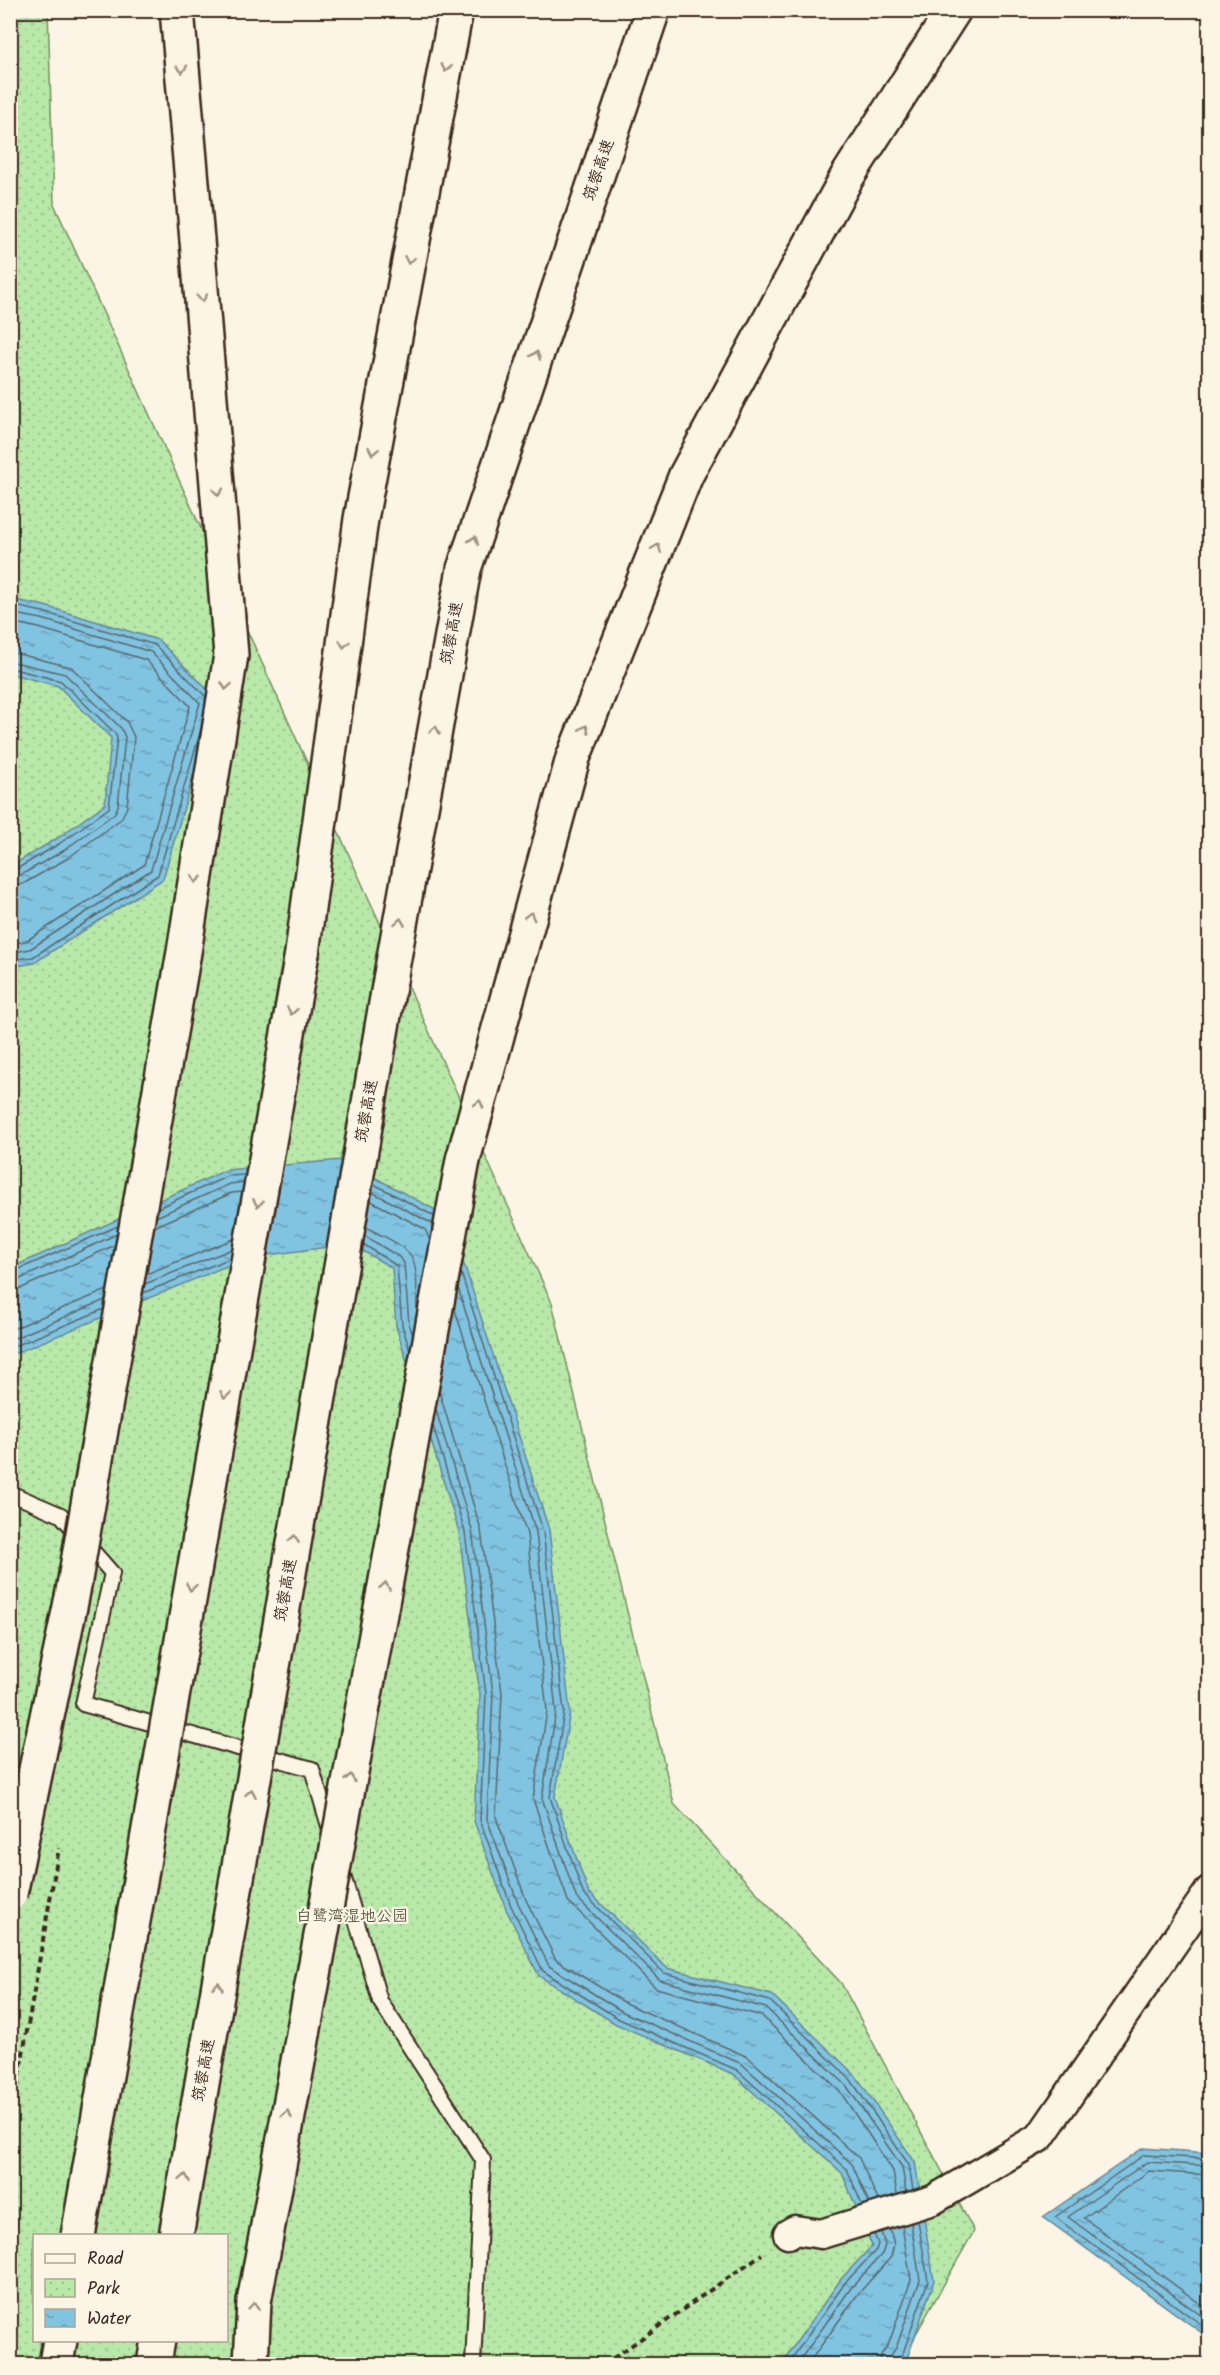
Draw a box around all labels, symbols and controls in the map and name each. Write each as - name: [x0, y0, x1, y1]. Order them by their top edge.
- one-way arrow: [440, 63, 453, 73]
- one-way arrow: [175, 64, 188, 73]
- street label: 筑蓉高速: [577, 136, 621, 204]
- one-way arrow: [404, 255, 416, 264]
- one-way arrow: [195, 293, 208, 302]
- one-way arrow: [529, 350, 542, 361]
- one-way arrow: [367, 446, 380, 456]
- one-way arrow: [211, 488, 224, 497]
- one-way arrow: [466, 535, 479, 546]
- one-way arrow: [650, 543, 662, 554]
- street label: 筑蓉高速: [434, 599, 470, 667]
- one-way arrow: [338, 639, 350, 648]
- one-way arrow: [221, 682, 233, 691]
- one-way arrow: [577, 724, 590, 734]
- one-way arrow: [428, 726, 441, 736]
- one-way arrow: [190, 874, 202, 883]
- one-way arrow: [523, 911, 535, 921]
- one-way arrow: [393, 918, 406, 928]
- one-way arrow: [286, 1006, 298, 1015]
- street label: 筑蓉高速: [349, 1077, 385, 1145]
- one-way arrow: [472, 1099, 484, 1110]
- one-way arrow: [252, 1197, 265, 1207]
- one-way arrow: [219, 1390, 231, 1399]
- one-way arrow: [287, 1534, 300, 1544]
- street label: 筑蓉高速: [268, 1556, 304, 1624]
- one-way arrow: [378, 1581, 391, 1591]
- one-way arrow: [185, 1582, 198, 1592]
- one-way arrow: [343, 1773, 356, 1783]
- one-way arrow: [244, 1789, 257, 1799]
- park label: 白鹭湾湿地公园: [296, 1904, 408, 1929]
- one-way arrow: [211, 1981, 224, 1991]
- street label: 筑蓉高速: [186, 2036, 222, 2104]
- one-way arrow: [281, 2109, 293, 2119]
- one-way arrow: [179, 2173, 191, 2182]
- legend: [33, 2234, 228, 2342]
- text: Road: [87, 2245, 124, 2274]
- text: Park: [87, 2275, 120, 2304]
- one-way arrow: [247, 2302, 260, 2311]
- text: Water: [87, 2305, 132, 2334]

